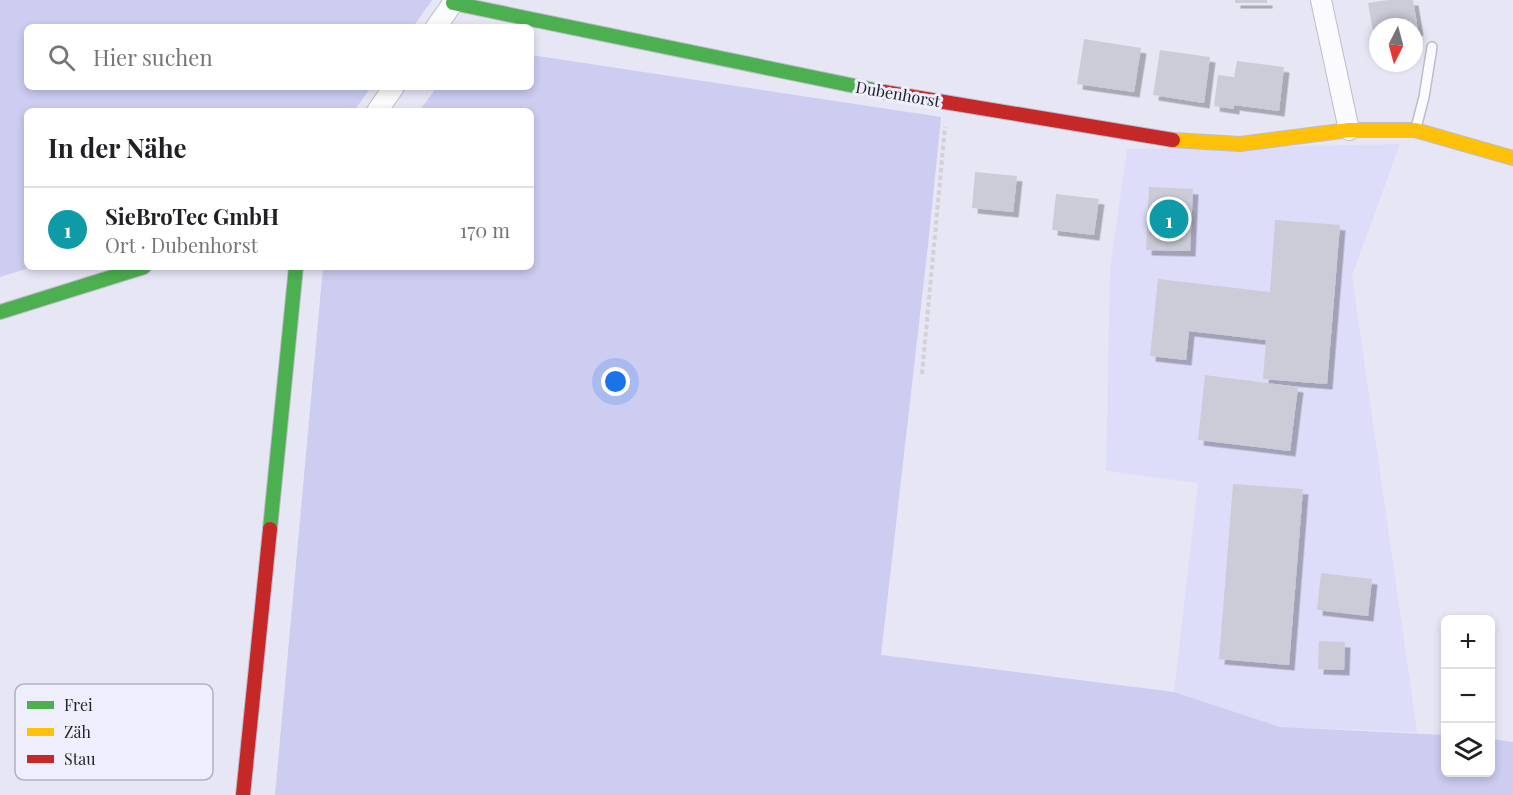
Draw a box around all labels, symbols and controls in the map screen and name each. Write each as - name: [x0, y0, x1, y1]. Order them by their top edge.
- north arrow: [1369, 18, 1423, 72]
- search box: [24, 24, 534, 90]
- icon: search: [45, 41, 78, 74]
- text: Hier suchen: [93, 42, 213, 72]
- street label: Dubenhorst: [854, 76, 942, 111]
- text: In der Nähe: [48, 130, 187, 165]
- pin: 1: [1150, 196, 1188, 242]
- text: SieBroTec GmbH: [105, 201, 279, 231]
- text: 1: [64, 216, 71, 243]
- text: 170 m: [460, 216, 510, 243]
- text: Ort · Dubenhorst: [105, 231, 258, 258]
- your location: [601, 367, 630, 396]
- map controls: [1441, 615, 1495, 777]
- button: +: [1441, 615, 1495, 669]
- button: −: [1441, 669, 1495, 723]
- legend: [15, 684, 213, 780]
- text: Frei: [64, 694, 93, 715]
- text: Zäh: [64, 721, 91, 742]
- button: layers: [1441, 723, 1495, 777]
- text: Stau: [64, 748, 96, 769]

